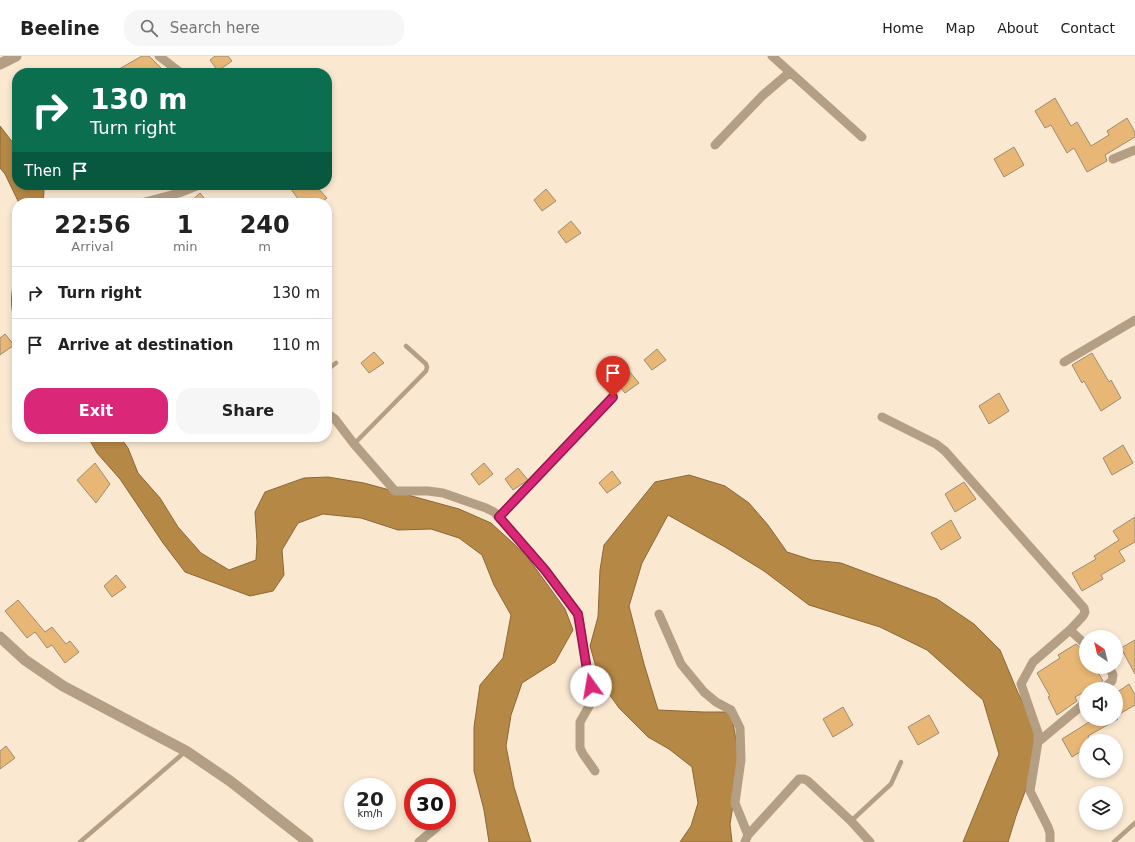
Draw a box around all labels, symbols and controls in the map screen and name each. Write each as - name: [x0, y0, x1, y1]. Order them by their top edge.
- search box: [124, 10, 404, 46]
- text: Beeline: [20, 17, 100, 39]
- icon: search: [138, 17, 160, 39]
- text: Search here: [170, 19, 260, 37]
- text: Home: [882, 20, 924, 36]
- text: Map: [946, 20, 975, 36]
- text: About: [997, 20, 1039, 36]
- text: Contact: [1061, 20, 1115, 36]
- text: 130 m: [90, 83, 187, 116]
- icon: right: [24, 84, 76, 136]
- text: Turn right: [90, 117, 176, 138]
- icon: arrive: [69, 160, 91, 182]
- text: Then: [24, 162, 61, 180]
- text: 22:56: [54, 211, 131, 239]
- text: 1: [177, 211, 193, 239]
- text: 240: [240, 211, 290, 239]
- text: Arrival: [71, 239, 114, 254]
- text: min: [173, 239, 197, 254]
- text: m: [258, 239, 271, 254]
- icon: right: [24, 282, 46, 304]
- text: Turn right: [58, 284, 142, 302]
- text: 130 m: [272, 284, 320, 302]
- icon: arrive: [24, 334, 46, 356]
- text: Arrive at destination: [58, 336, 233, 354]
- text: 110 m: [272, 336, 320, 354]
- pin: [596, 356, 630, 397]
- icon: arrive: [602, 362, 624, 384]
- button: Exit: [24, 388, 168, 434]
- button: Share: [176, 388, 320, 434]
- north arrow: [1079, 630, 1123, 674]
- map controls: [1079, 630, 1123, 830]
- position arrow: [570, 665, 612, 707]
- button: sound: [1079, 682, 1123, 726]
- button: search: [1079, 734, 1123, 778]
- speed limit sign: 30: [404, 778, 456, 830]
- button: layers: [1079, 786, 1123, 830]
- text: 20: [356, 787, 384, 811]
- text: km/h: [357, 808, 383, 819]

